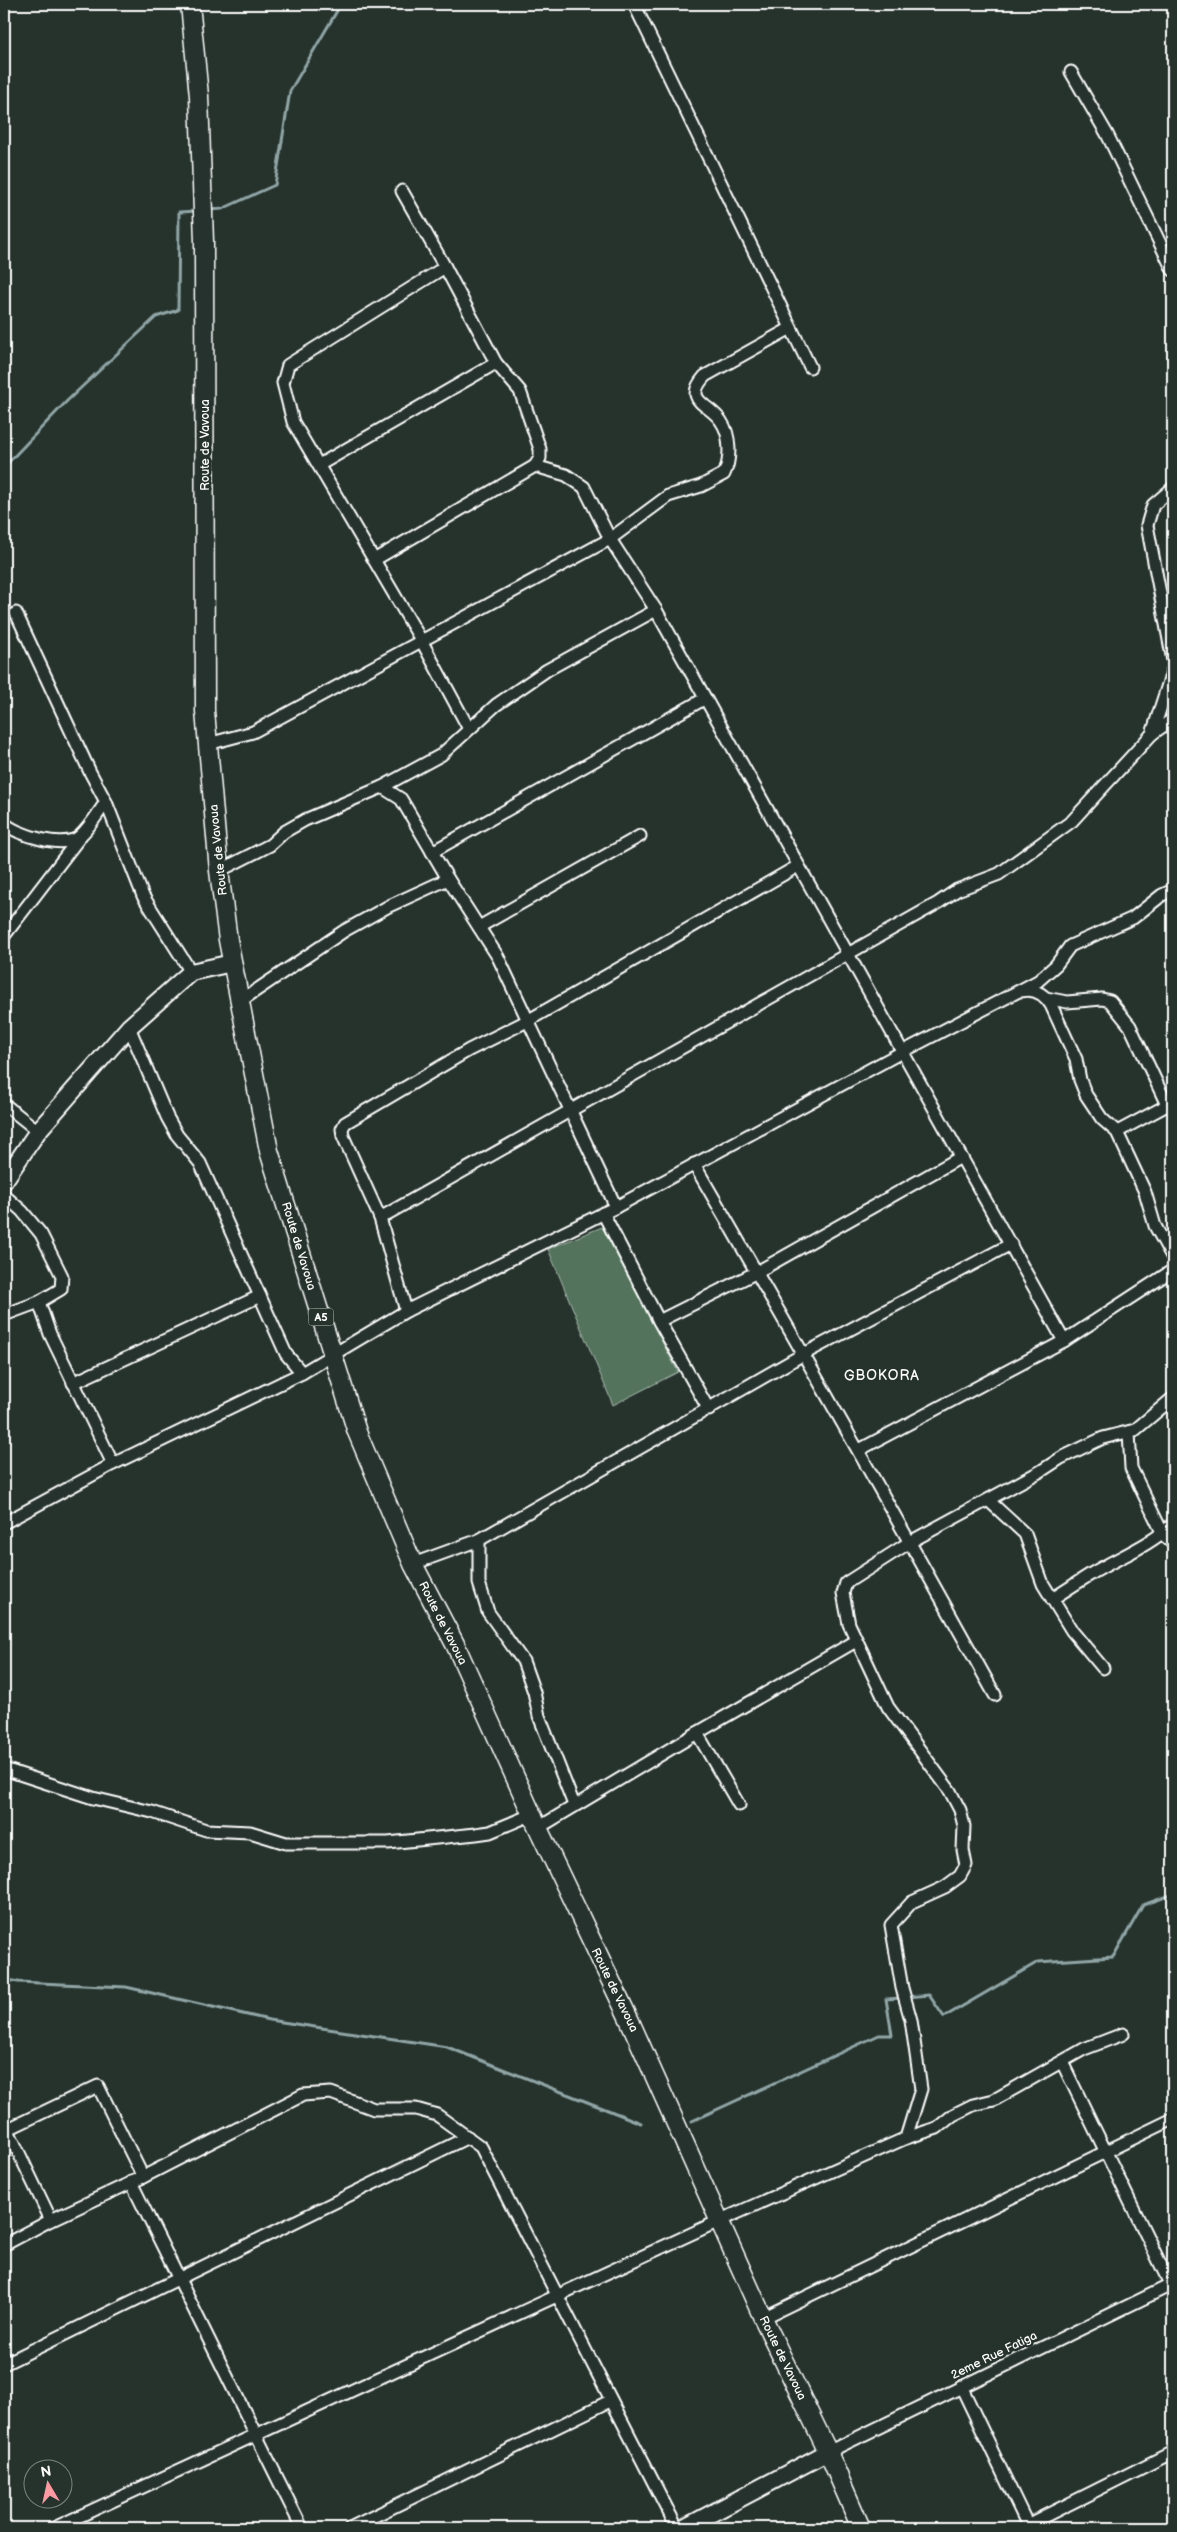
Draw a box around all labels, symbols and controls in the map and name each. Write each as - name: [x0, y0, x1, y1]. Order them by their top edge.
- street label: Route de Vavoua: [198, 399, 213, 491]
- street label: Route de Vavoua: [206, 803, 231, 896]
- street label: Route de Vavoua: [278, 1200, 319, 1292]
- road number: A5: [308, 1308, 334, 1325]
- district label: GBOKORA: [844, 1367, 920, 1384]
- street label: Route de Vavoua: [415, 1579, 470, 1668]
- street label: Route de Vavoua: [588, 1946, 641, 2035]
- street label: Route de Vavoua: [756, 2314, 809, 2403]
- street label: 2eme Rue Fatiga: [949, 2328, 1040, 2383]
- north arrow: [22, 2460, 72, 2510]
- text: N: [40, 2462, 53, 2481]

